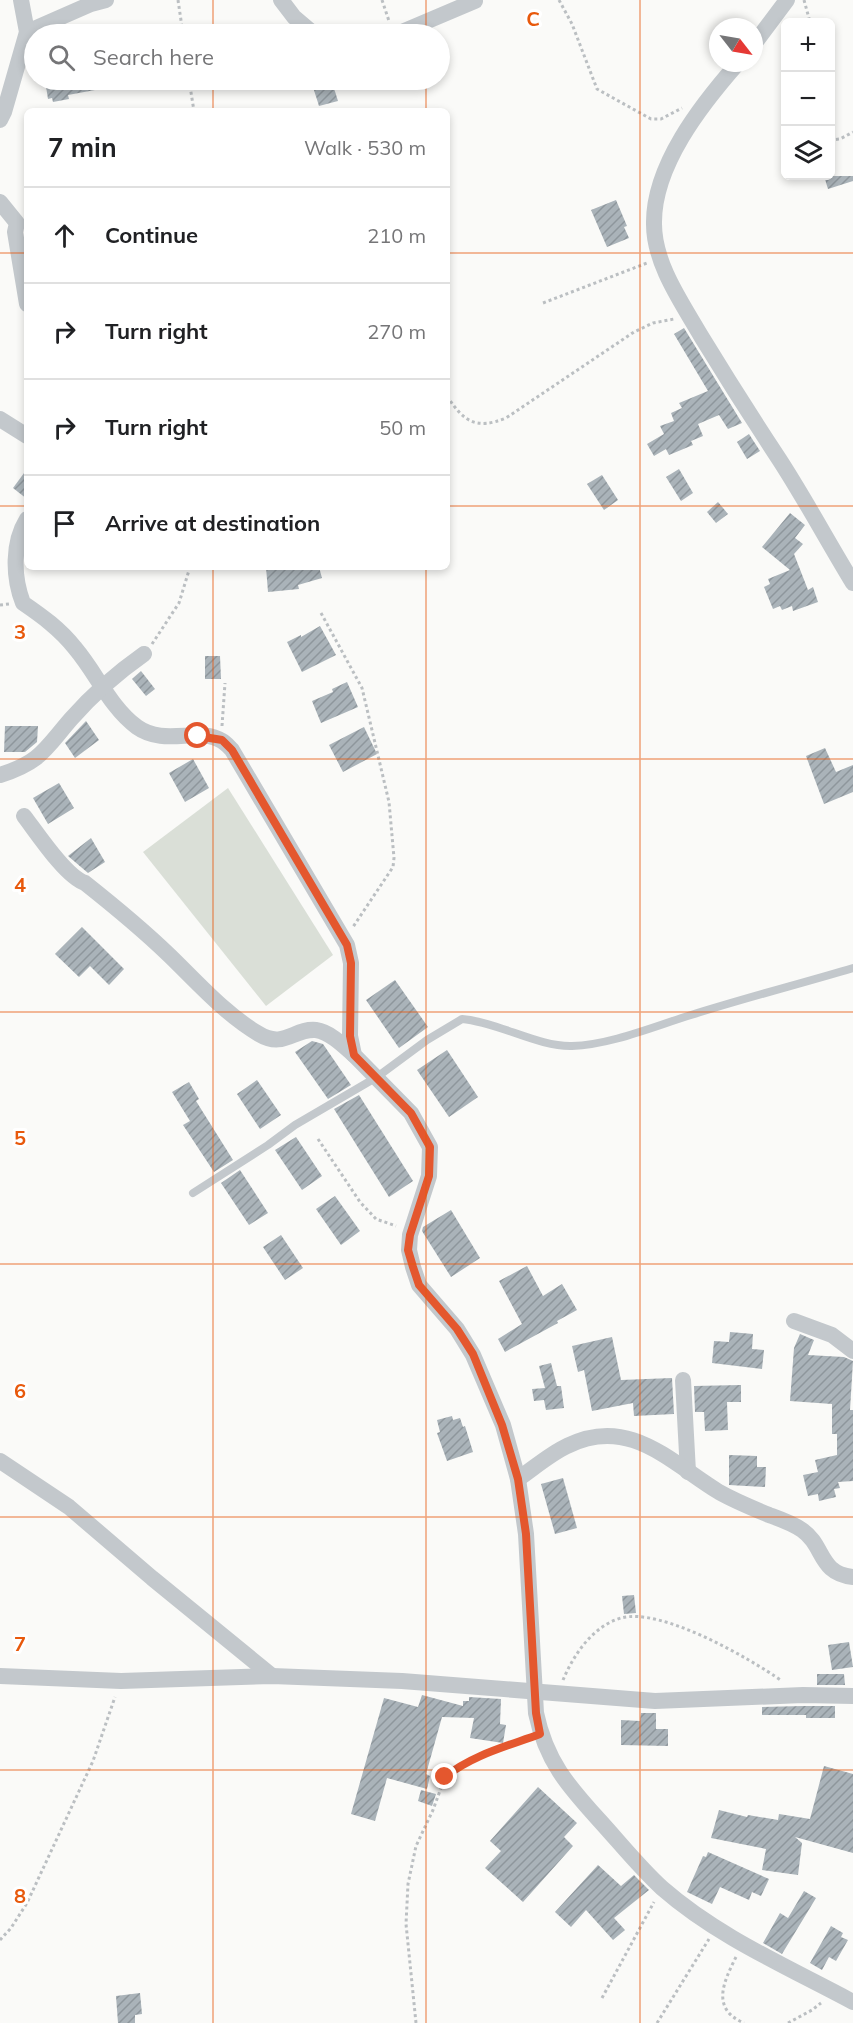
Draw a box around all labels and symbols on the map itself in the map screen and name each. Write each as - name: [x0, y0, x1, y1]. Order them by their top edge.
- text: C: [526, 6, 540, 31]
- north arrow: [709, 18, 763, 72]
- text: 3: [14, 619, 26, 644]
- route start: [184, 722, 210, 748]
- text: 4: [14, 872, 26, 897]
- text: 5: [14, 1125, 26, 1150]
- text: 6: [14, 1378, 26, 1403]
- text: 7: [14, 1631, 26, 1656]
- route end: [431, 1763, 457, 1789]
- text: 8: [14, 1883, 26, 1908]

